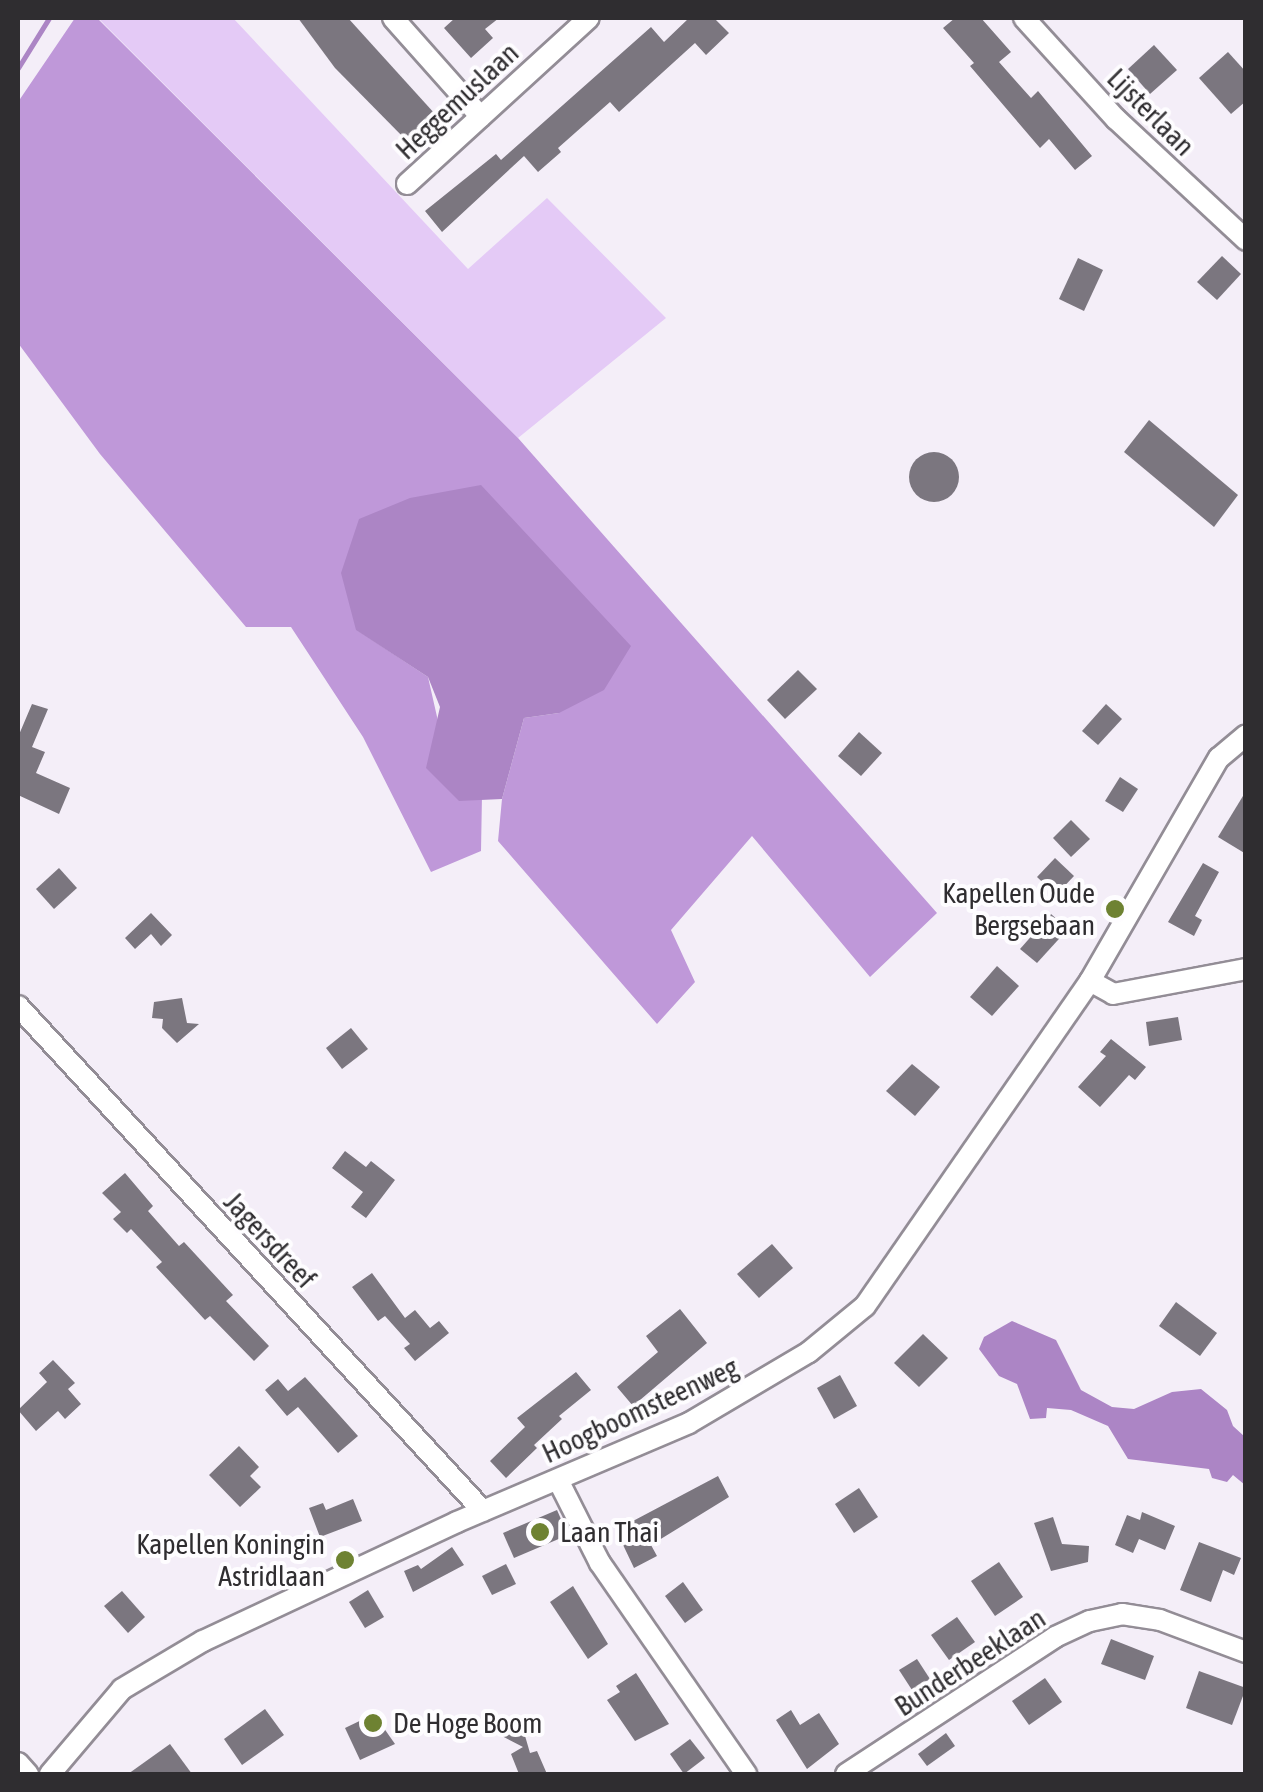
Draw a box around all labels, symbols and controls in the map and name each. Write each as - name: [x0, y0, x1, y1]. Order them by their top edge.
- street label: Heggemuslaan: [389, 36, 525, 166]
- street label: Lijsterlaan: [1100, 61, 1202, 163]
- place label: Kapellen Oude Bergsebaan: [942, 876, 1095, 942]
- marker: Kapellen Oude Bergsebaan: [1104, 898, 1126, 920]
- street label: Jagersdreef: [217, 1185, 323, 1295]
- street label: Hoogboomsteenweg: [537, 1350, 743, 1470]
- place label: Laan Thai: [560, 1515, 659, 1549]
- marker: Laan Thai: [529, 1521, 551, 1543]
- place label: Kapellen Koningin Astridlaan: [136, 1527, 325, 1593]
- marker: Kapellen Koningin Astridlaan: [334, 1549, 356, 1571]
- street label: Bunderbeeklaan: [888, 1601, 1052, 1723]
- place label: De Hoge Boom: [393, 1706, 542, 1740]
- marker: De Hoge Boom: [362, 1712, 384, 1734]

